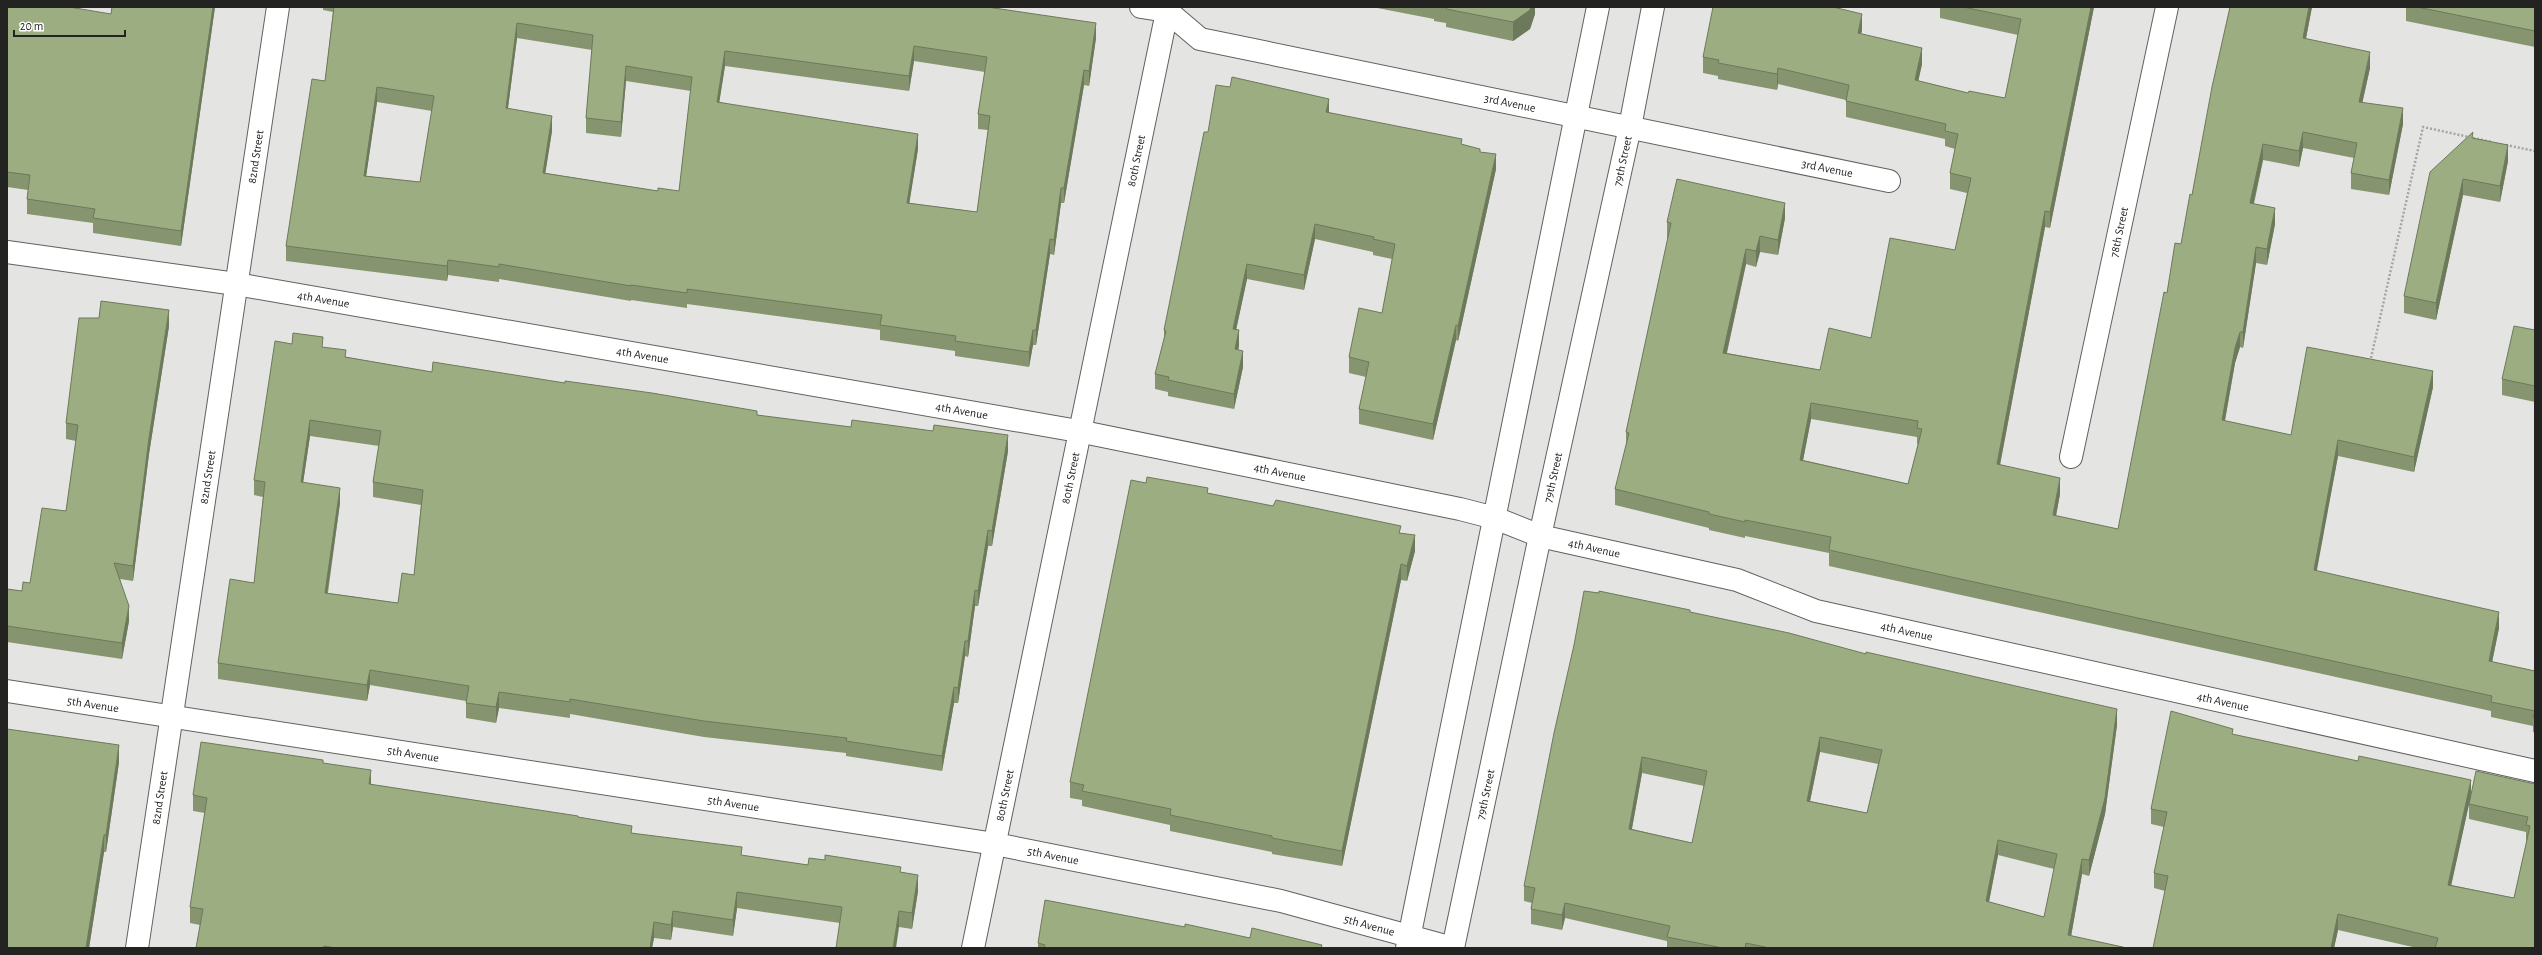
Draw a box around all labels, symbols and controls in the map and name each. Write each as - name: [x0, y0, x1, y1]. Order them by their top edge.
- scale bar: [14, 12, 125, 38]
- text: 20 m: [20, 20, 43, 32]
- street label: 3rd Avenue: [1483, 92, 1537, 114]
- street label: 82nd Street: [246, 129, 266, 184]
- street label: 80th Street: [1125, 134, 1147, 188]
- street label: 79th Street: [1611, 135, 1634, 187]
- street label: 3rd Avenue: [1801, 157, 1854, 179]
- street label: 78th Street: [2108, 206, 2130, 258]
- street label: 4th Avenue: [296, 289, 351, 310]
- street label: 4th Avenue: [616, 345, 670, 365]
- street label: 4th Avenue: [935, 400, 989, 421]
- street label: 82nd Street: [198, 450, 217, 505]
- street label: 80th Street: [1059, 451, 1082, 505]
- street label: 79th Street: [1542, 451, 1564, 504]
- street label: 4th Avenue: [1253, 461, 1307, 483]
- street label: 4th Avenue: [1567, 536, 1621, 560]
- street label: 4th Avenue: [1879, 620, 1934, 643]
- street label: 4th Avenue: [2196, 690, 2250, 713]
- street label: 5th Avenue: [66, 694, 120, 714]
- street label: 5th Avenue: [386, 744, 440, 764]
- street label: 80th Street: [993, 768, 1016, 822]
- street label: 79th Street: [1474, 768, 1497, 821]
- street label: 82nd Street: [150, 770, 169, 825]
- street label: 5th Avenue: [707, 794, 760, 813]
- street label: 5th Avenue: [1026, 845, 1080, 867]
- street label: 5th Avenue: [1343, 912, 1396, 938]

